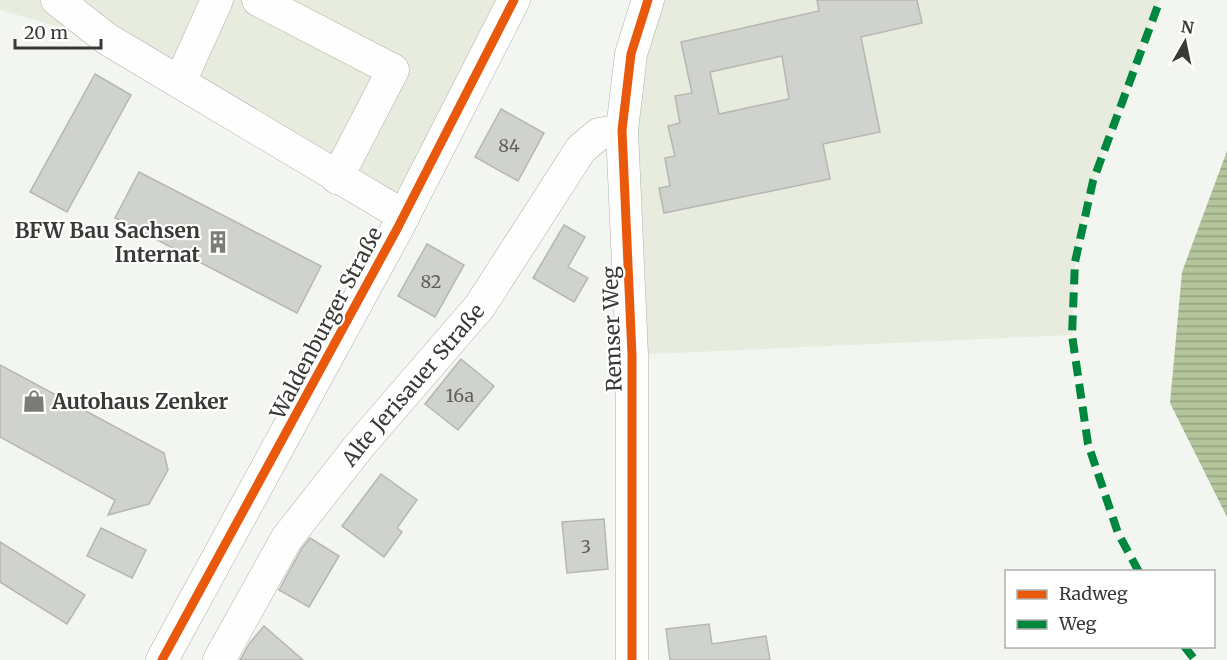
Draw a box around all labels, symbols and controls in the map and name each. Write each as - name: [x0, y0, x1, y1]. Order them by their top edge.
- scale bar: [15, 12, 100, 50]
- north arrow: [1155, 12, 1215, 72]
- text: N: [1180, 16, 1196, 38]
- text: 20 m: [24, 21, 68, 44]
- house number: 84: [498, 134, 520, 157]
- place label: BFW Bau Sachsen Internat: [15, 217, 201, 268]
- street label: Waldenburger Straße: [263, 222, 388, 425]
- building icon: BFW Bau Sachsen Internat: [205, 229, 231, 255]
- street label: Remser Weg: [596, 265, 628, 392]
- house number: 82: [420, 270, 442, 293]
- street label: Alte Jerisauer Straße: [335, 298, 490, 472]
- house number: 16a: [446, 384, 474, 407]
- shop icon: Autohaus Zenker: [21, 388, 47, 414]
- place label: Autohaus Zenker: [51, 388, 229, 415]
- house number: 3: [581, 535, 591, 558]
- legend: [1005, 570, 1215, 648]
- text: Radweg: [1059, 582, 1128, 605]
- text: Weg: [1058, 612, 1097, 635]

